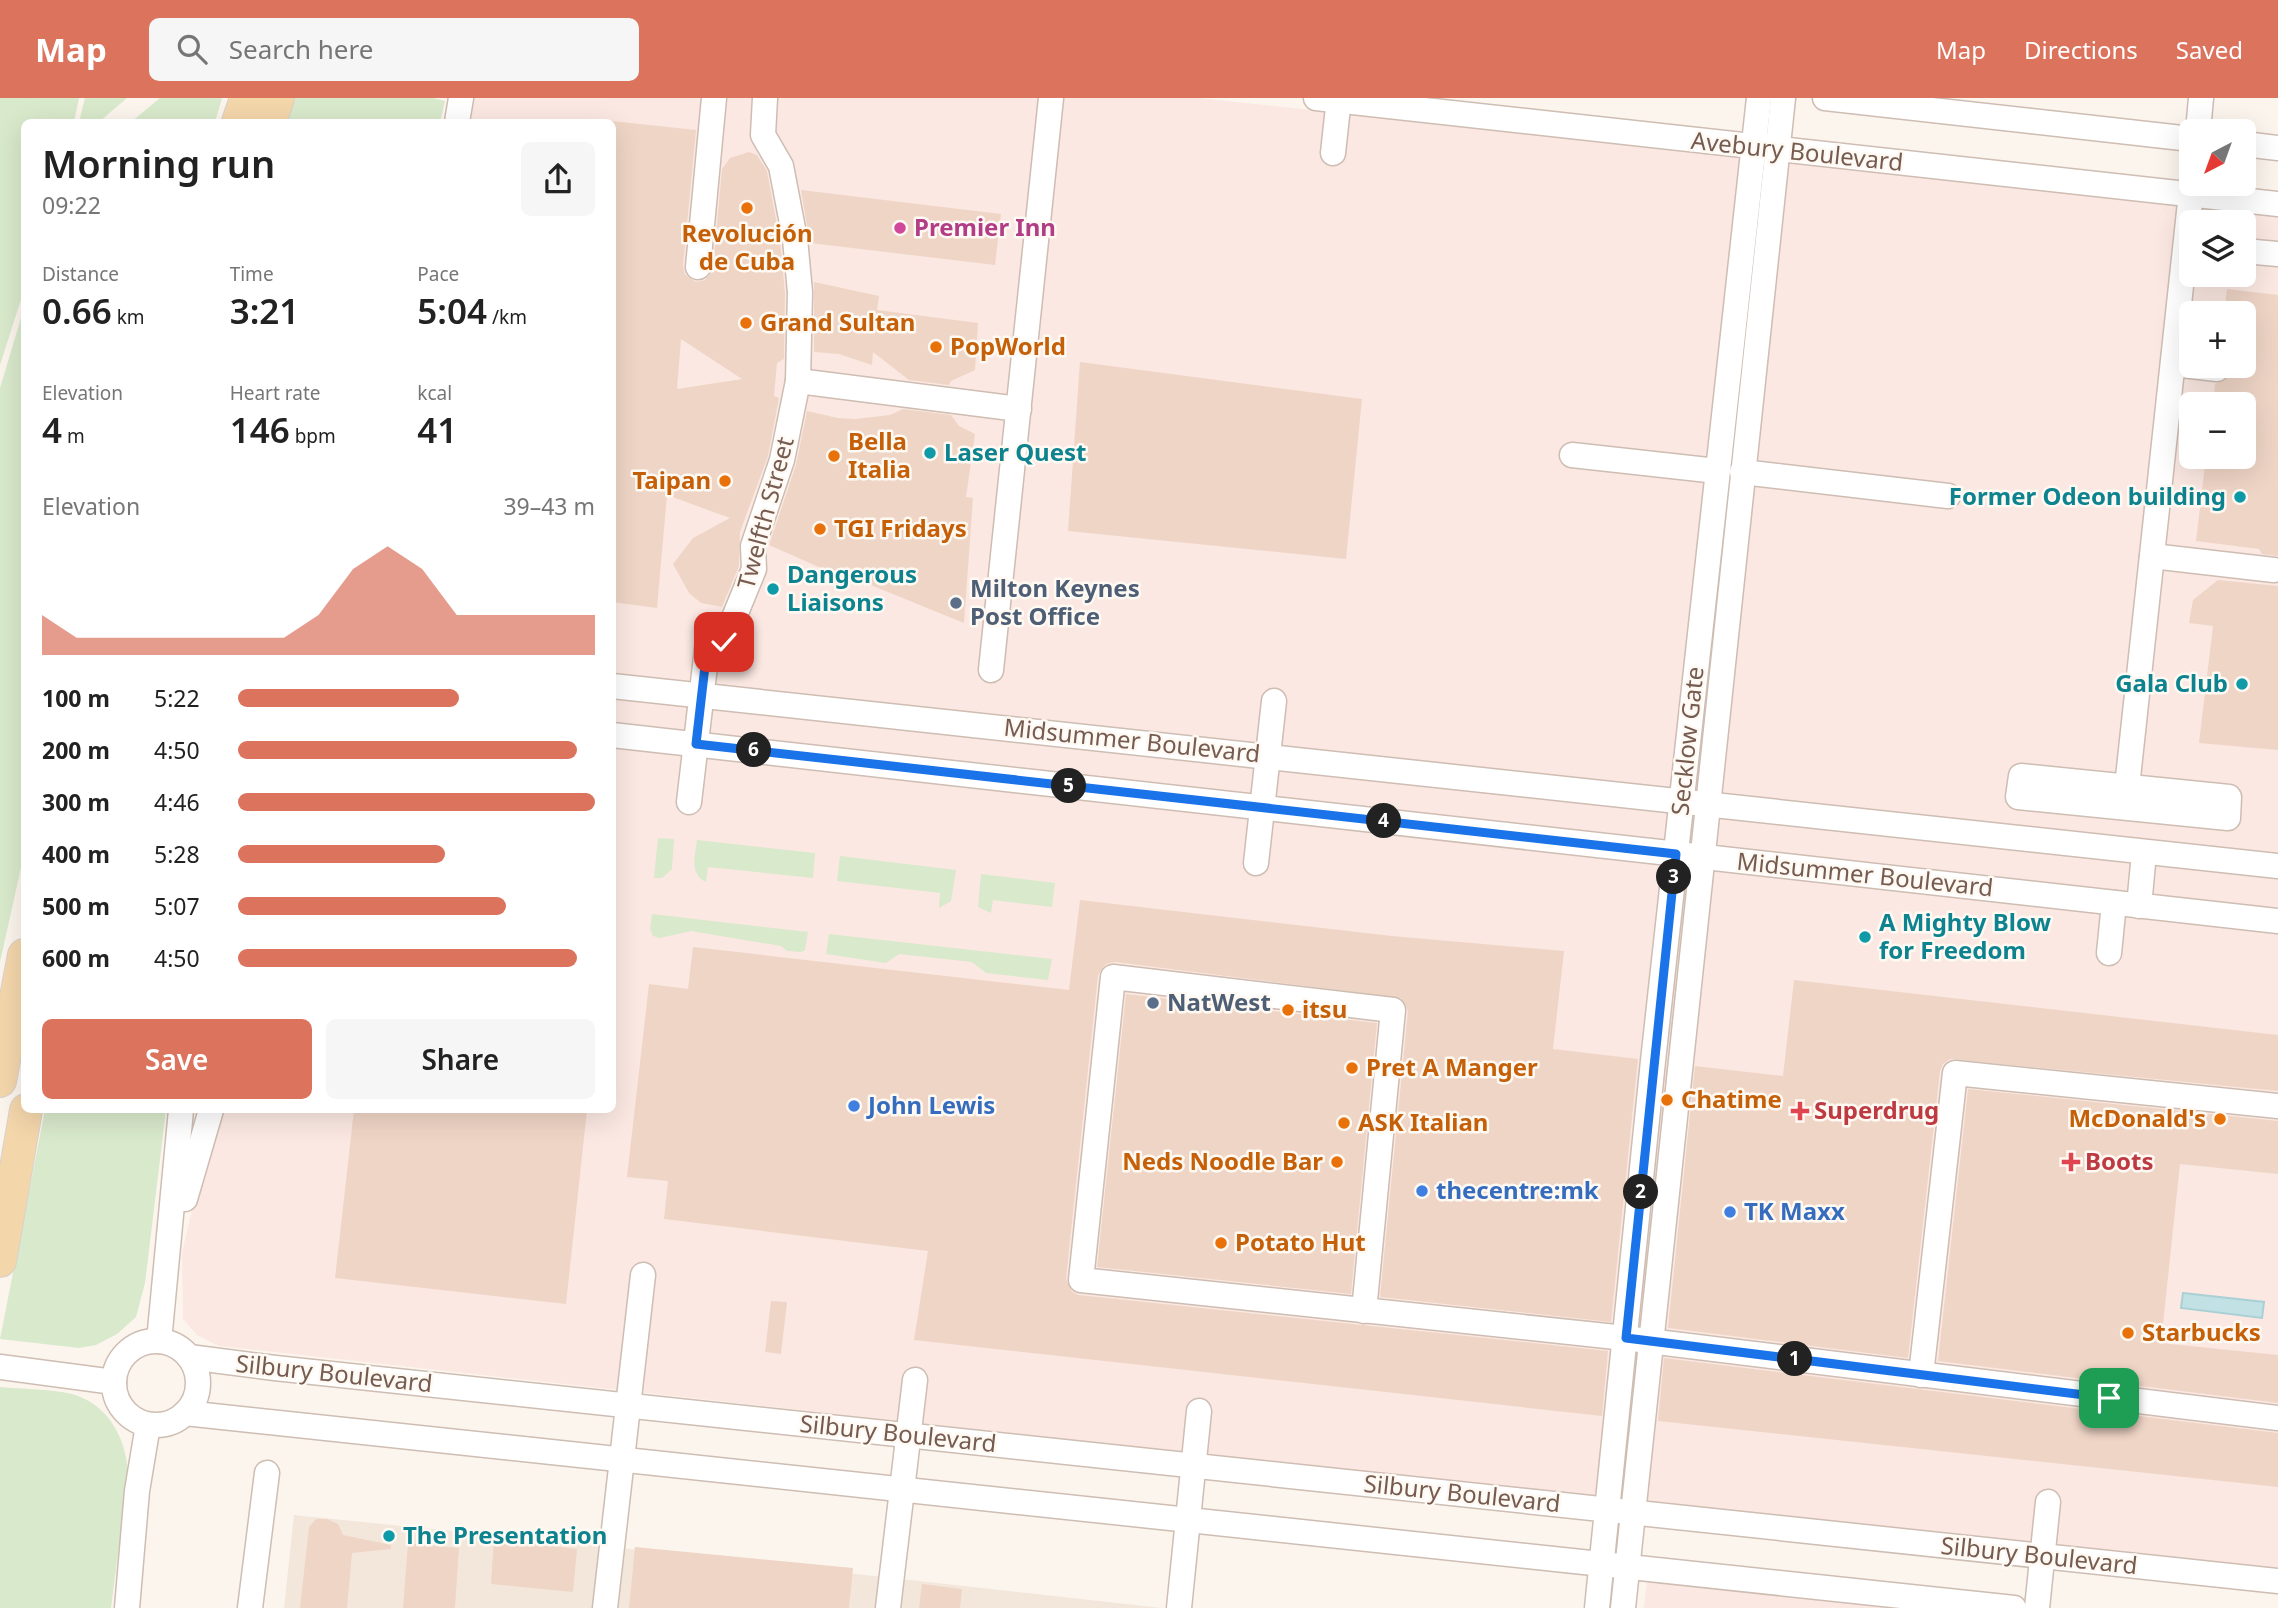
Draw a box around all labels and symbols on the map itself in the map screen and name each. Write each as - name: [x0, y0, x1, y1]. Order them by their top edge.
- north arrow: [2179, 119, 2256, 196]
- street label: Avebury Boulevard: [1689, 123, 1905, 178]
- marker: Revolución de Cuba: [739, 200, 755, 216]
- place label: Premier Inn: [914, 210, 1056, 243]
- place label: Revolución de Cuba: [681, 216, 813, 277]
- marker: Premier Inn: [892, 220, 908, 236]
- place label: Grand Sultan: [760, 305, 915, 338]
- marker: Grand Sultan: [738, 315, 754, 331]
- place label: PopWorld: [950, 329, 1066, 362]
- marker: PopWorld: [928, 339, 944, 355]
- place label: Bella Italia: [848, 424, 911, 485]
- street label: Twelfth Street: [728, 432, 801, 592]
- place label: Laser Quest: [944, 435, 1087, 468]
- marker: Laser Quest: [922, 445, 938, 461]
- marker: Bella Italia: [826, 448, 842, 464]
- place label: Taipan: [632, 463, 711, 496]
- marker: Taipan: [717, 473, 733, 489]
- place label: Former Odeon building: [1949, 479, 2226, 512]
- marker: Former Odeon building: [2232, 489, 2248, 505]
- place label: TGI Fridays: [834, 511, 967, 544]
- marker: TGI Fridays: [812, 521, 828, 537]
- place label: Dangerous Liaisons: [787, 557, 917, 618]
- place label: Milton Keynes Post Office: [970, 571, 1140, 632]
- marker: Dangerous Liaisons: [765, 581, 781, 597]
- marker: Milton Keynes Post Office: [948, 595, 964, 611]
- pin: [694, 612, 754, 672]
- street label: Secklow Gate: [1662, 665, 1711, 817]
- place label: Gala Club: [2115, 666, 2228, 699]
- marker: Gala Club: [2234, 676, 2250, 692]
- street label: Midsummer Boulevard: [1002, 710, 1262, 769]
- pin: 6: [736, 732, 772, 768]
- pin: 5: [1052, 768, 1086, 804]
- pin: 4: [1366, 804, 1402, 838]
- street label: Midsummer Boulevard: [1735, 844, 1995, 903]
- pin: 3: [1656, 860, 1692, 894]
- place label: A Mighty Blow for Freedom: [1879, 905, 2051, 966]
- marker: A Mighty Blow for Freedom: [1857, 929, 1873, 945]
- place label: NatWest: [1167, 985, 1271, 1018]
- place label: itsu: [1302, 992, 1347, 1025]
- marker: NatWest: [1145, 995, 1161, 1011]
- marker: itsu: [1280, 1002, 1296, 1018]
- place label: Pret A Manger: [1366, 1050, 1538, 1083]
- marker: Pret A Manger: [1344, 1060, 1360, 1076]
- place label: Chatime: [1681, 1082, 1782, 1115]
- place label: John Lewis: [866, 1088, 995, 1121]
- marker: Chatime: [1659, 1092, 1675, 1108]
- place label: Superdrug: [1814, 1093, 1939, 1126]
- marker: John Lewis: [846, 1098, 862, 1114]
- place label: McDonald's: [2068, 1101, 2206, 1134]
- marker: Superdrug: [1792, 1103, 1808, 1119]
- place label: ASK Italian: [1358, 1105, 1488, 1138]
- marker: McDonald's: [2212, 1111, 2228, 1127]
- marker: ASK Italian: [1336, 1115, 1352, 1131]
- place label: Neds Noodle Bar: [1122, 1144, 1323, 1177]
- place label: Boots: [2085, 1144, 2153, 1177]
- marker: Neds Noodle Bar: [1329, 1154, 1345, 1170]
- marker: Boots: [2063, 1154, 2079, 1170]
- place label: thecentre:mk: [1436, 1173, 1599, 1206]
- pin: 2: [1624, 1174, 1658, 1210]
- marker: thecentre:mk: [1414, 1183, 1430, 1199]
- place label: TK Maxx: [1744, 1194, 1845, 1227]
- marker: TK Maxx: [1722, 1204, 1738, 1220]
- place label: Potato Hut: [1235, 1225, 1366, 1258]
- marker: Potato Hut: [1213, 1235, 1229, 1251]
- place label: Starbucks: [2142, 1315, 2261, 1348]
- marker: Starbucks: [2120, 1325, 2136, 1341]
- pin: 1: [1778, 1342, 1812, 1376]
- street label: Silbury Boulevard: [234, 1346, 434, 1399]
- pin: [2079, 1368, 2139, 1428]
- street label: Silbury Boulevard: [798, 1406, 998, 1459]
- street label: Silbury Boulevard: [1362, 1466, 1562, 1519]
- place label: The Presentation: [403, 1518, 607, 1551]
- marker: The Presentation: [381, 1528, 397, 1544]
- street label: Silbury Boulevard: [1939, 1528, 2139, 1581]

